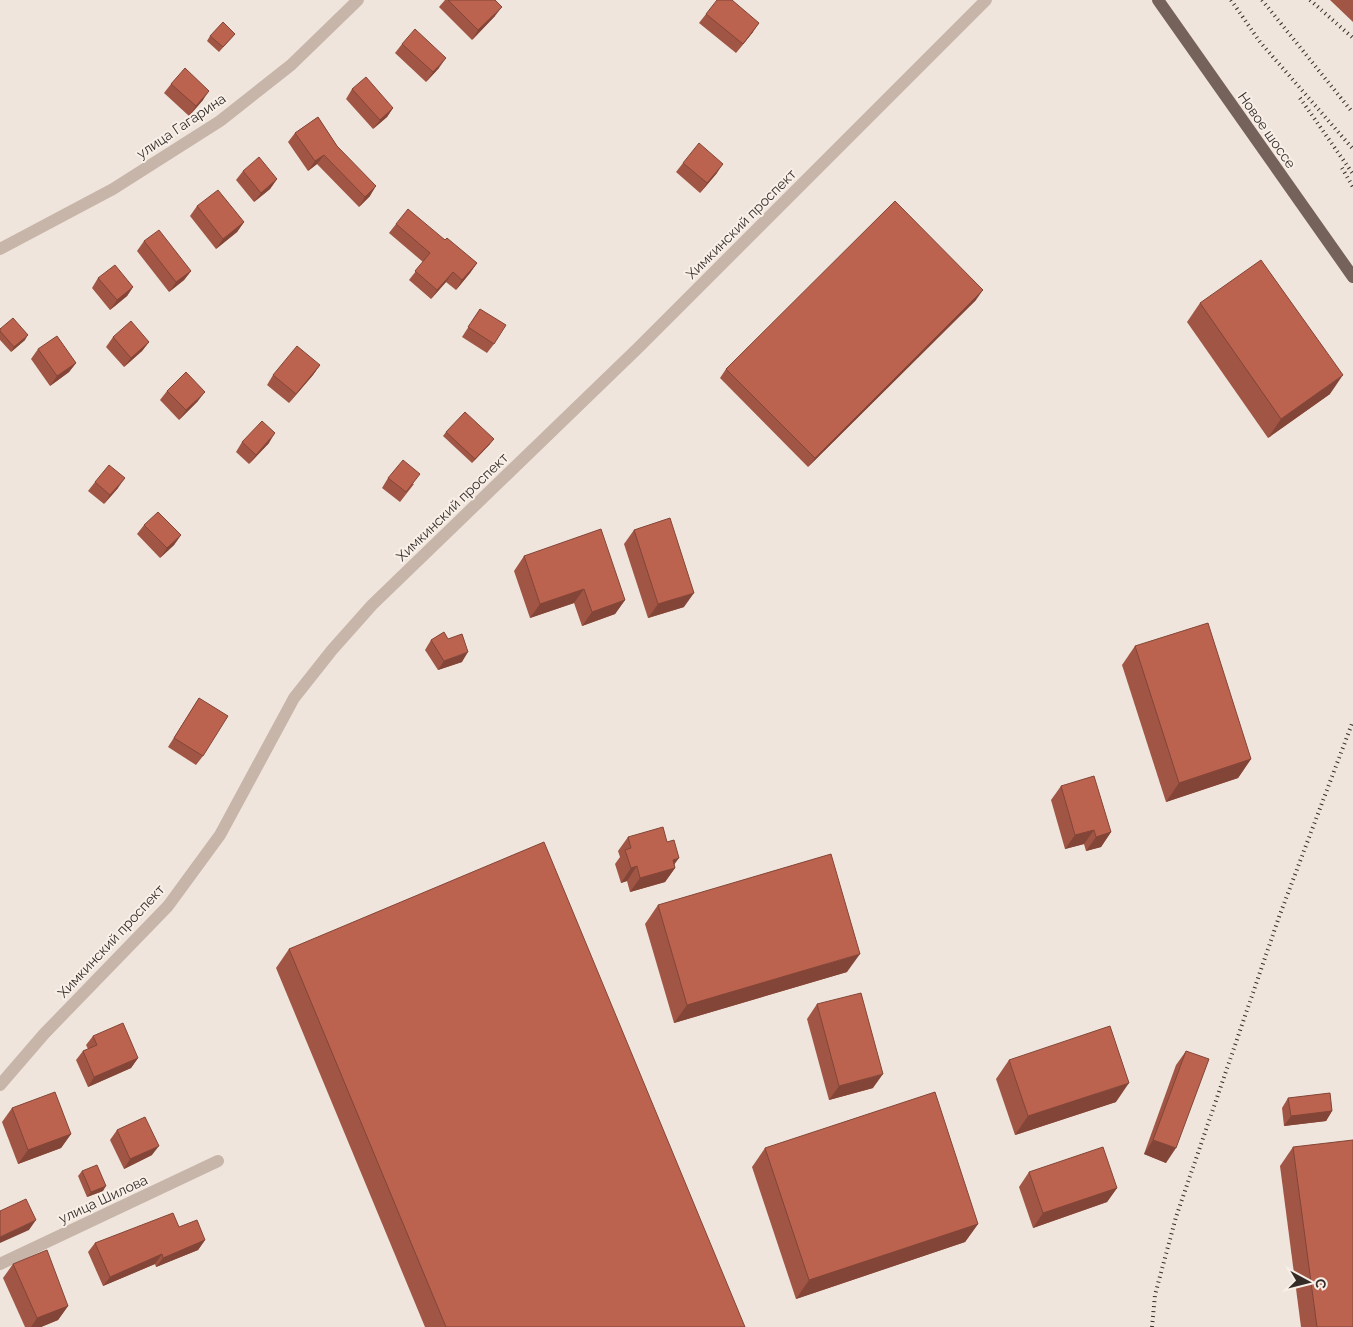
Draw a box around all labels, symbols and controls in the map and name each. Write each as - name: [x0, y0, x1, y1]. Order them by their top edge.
- street label: Новое шоссе: [1235, 89, 1299, 171]
- street label: улица Гагарина: [133, 90, 229, 162]
- street label: Химкинский проспект: [683, 166, 799, 282]
- street label: Химкинский проспект: [393, 449, 511, 564]
- street label: Химкинский проспект: [54, 881, 168, 1001]
- street label: улица Шилова: [56, 1171, 150, 1227]
- north arrow: [1283, 1257, 1333, 1307]
- text: С: [1312, 1278, 1329, 1290]

